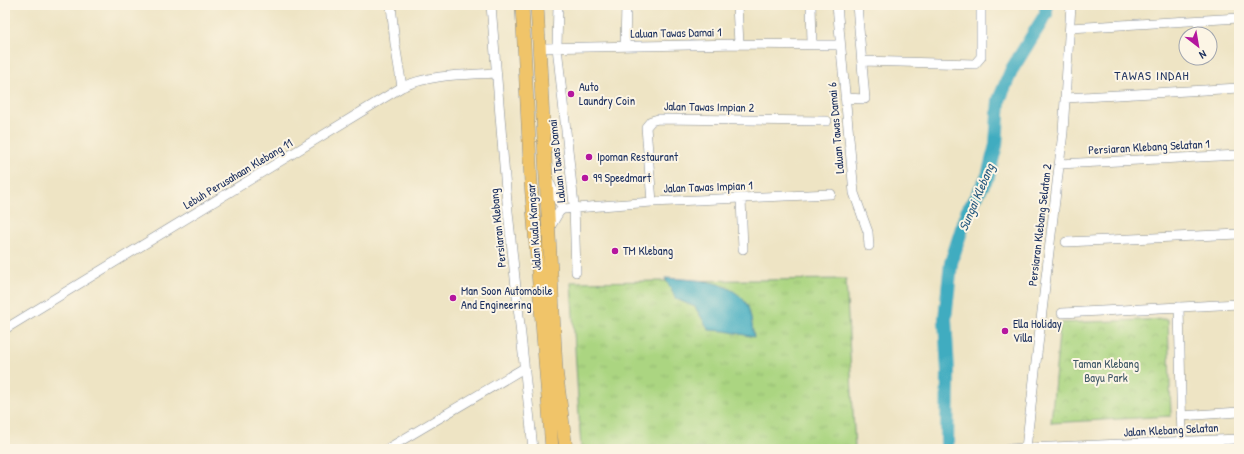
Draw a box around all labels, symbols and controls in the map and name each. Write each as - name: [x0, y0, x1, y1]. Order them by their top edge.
- street label: Laluan Tawas Damai 1: [630, 23, 722, 42]
- north arrow: [1178, 26, 1218, 66]
- text: N: [1197, 47, 1209, 62]
- district label: TAWAS INDAH: [1114, 66, 1190, 84]
- place label: Auto Laundry Coin: [579, 78, 635, 109]
- street label: Laluan Tawas Damai 6: [823, 82, 848, 174]
- marker: Auto Laundry Coin: [566, 89, 576, 99]
- street label: Jalan Tawas Impian 2: [664, 97, 755, 116]
- street label: Laluan Tawas Damai: [544, 118, 569, 204]
- street label: Lebuh Perusahaan Klebang 11: [180, 134, 296, 213]
- street label: Persiaran Klebang Selatan 1: [1088, 135, 1210, 158]
- place label: Ipoman Restaurant: [597, 148, 679, 165]
- marker: Ipoman Restaurant: [584, 152, 594, 162]
- water label: Sungai Klebang: [954, 160, 1000, 234]
- street label: Persiaran Klebang Selatan 2: [1024, 163, 1055, 287]
- place label: 99 Speedmart: [593, 169, 652, 186]
- marker: 99 Speedmart: [580, 173, 590, 183]
- street label: Jalan Tawas Impian 1: [663, 176, 753, 197]
- street label: Jalan Kuala Kangsar: [522, 183, 545, 271]
- street label: Persiaran Klebang: [485, 188, 510, 268]
- place label: TM Klebang: [623, 242, 673, 259]
- marker: TM Klebang: [610, 246, 620, 256]
- place label: Man Soon Automobile And Engineering: [461, 282, 553, 313]
- marker: Man Soon Automobile And Engineering: [448, 293, 458, 303]
- place label: Ella Holiday Villa: [1013, 315, 1062, 346]
- marker: Ella Holiday Villa: [1000, 326, 1010, 336]
- park label: Taman Klebang Bayu Park: [1073, 355, 1139, 386]
- street label: Jalan Klebang Selatan: [1123, 419, 1219, 440]

